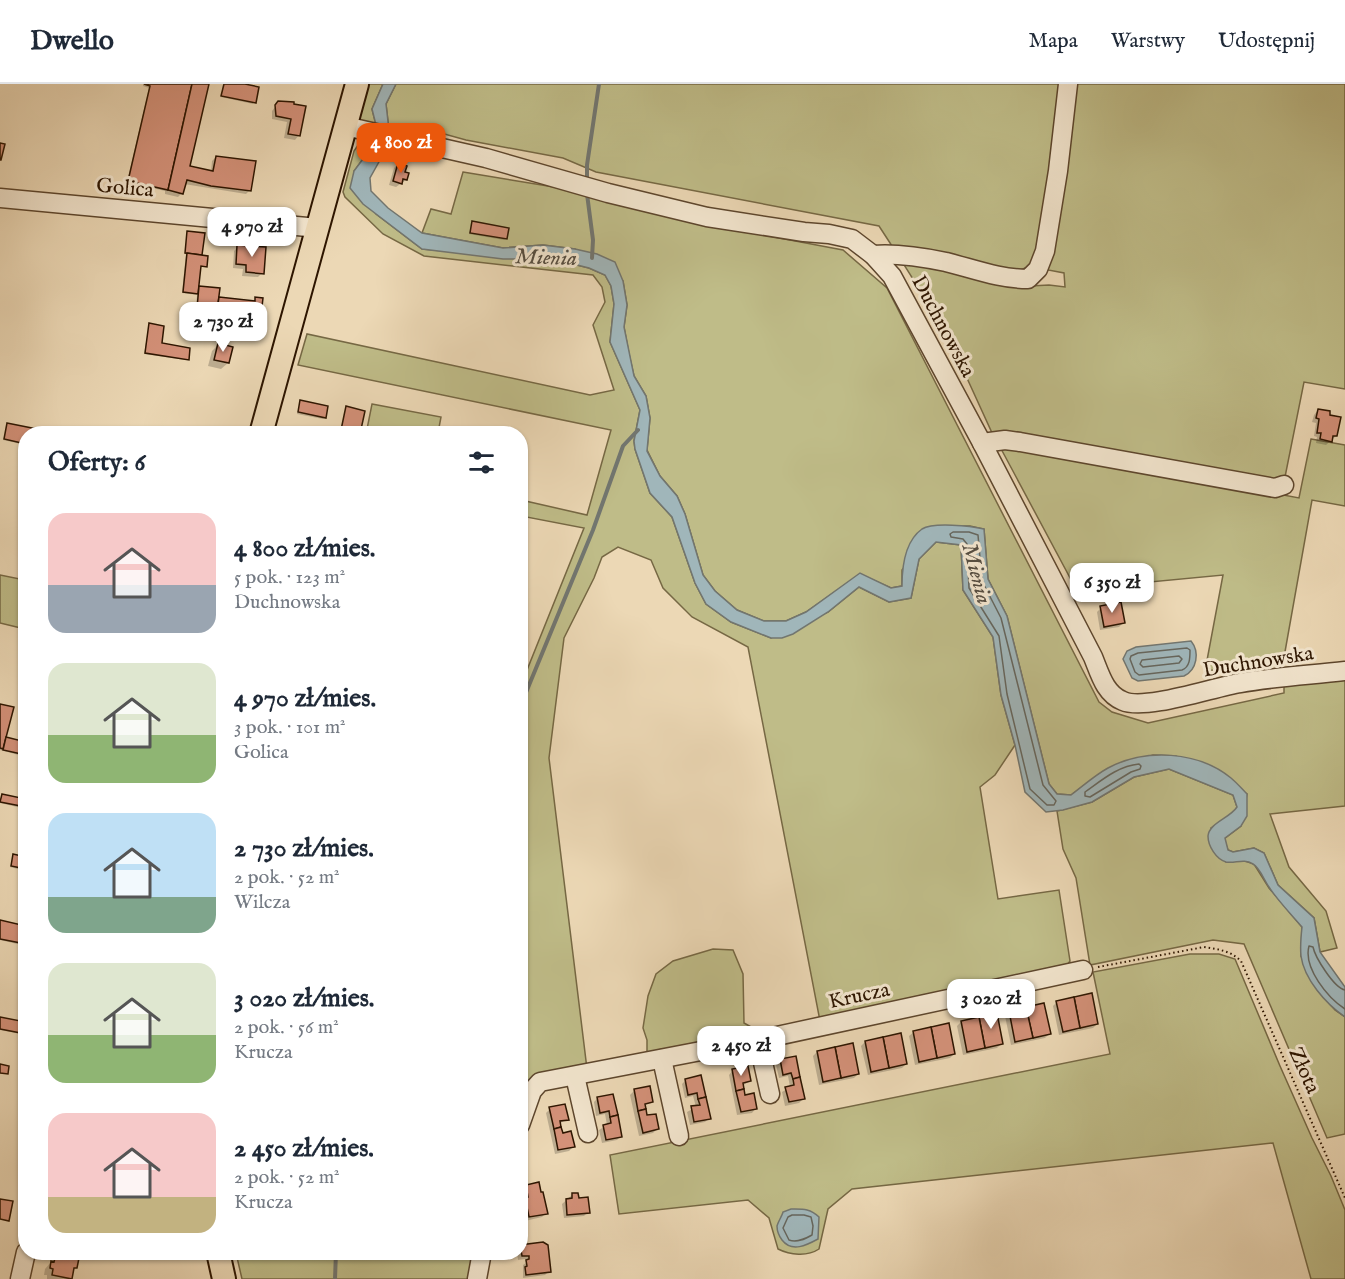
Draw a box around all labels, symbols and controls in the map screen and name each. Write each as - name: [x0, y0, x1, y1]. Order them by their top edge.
- text: Dwello: [30, 24, 114, 59]
- text: Mapa: [1028, 28, 1078, 55]
- text: Warstwy: [1111, 28, 1185, 55]
- text: Udostępnij: [1218, 28, 1315, 55]
- pin: 4 800 zł: [339, 123, 463, 174]
- text: 4 800 zł: [371, 130, 431, 155]
- street label: Golica: [95, 173, 156, 205]
- pin: 4 970 zł: [190, 207, 314, 258]
- text: 4 970 zł: [221, 214, 283, 239]
- water label: Mienia: [514, 243, 578, 273]
- street label: Duchnowska: [905, 271, 981, 383]
- pin: 2 730 zł: [161, 302, 285, 353]
- text: 2 730 zł: [193, 309, 253, 334]
- text: Oferty: 6: [48, 446, 145, 479]
- icon: filters: [465, 446, 498, 479]
- text: 4 800 zł/mies.: [234, 532, 375, 565]
- icon: home: [96, 537, 168, 609]
- water label: Mienia: [955, 540, 998, 607]
- pin: 6 350 zł: [1050, 563, 1174, 614]
- text: 5 pok. · 123 m²: [234, 565, 345, 590]
- text: 6 350 zł: [1084, 570, 1140, 595]
- text: Duchnowska: [234, 590, 340, 615]
- street label: Duchnowska: [1201, 640, 1316, 685]
- text: 4 970 zł/mies.: [234, 682, 376, 715]
- icon: home: [96, 687, 168, 759]
- text: 3 pok. · 101 m²: [234, 715, 346, 740]
- text: Golica: [234, 740, 289, 765]
- text: 2 730 zł/mies.: [234, 832, 374, 865]
- icon: home: [96, 837, 168, 909]
- text: 2 pok. · 52 m²: [234, 865, 340, 890]
- text: Wilcza: [234, 890, 290, 915]
- street label: Krucza: [826, 977, 893, 1016]
- pin: 3 020 zł: [929, 979, 1053, 1030]
- text: 3 020 zł/mies.: [234, 982, 374, 1015]
- text: 3 020 zł: [961, 986, 1021, 1011]
- icon: home: [96, 987, 168, 1059]
- text: 2 pok. · 56 m²: [234, 1015, 339, 1040]
- pin: 2 450 zł: [679, 1026, 803, 1077]
- text: 2 450 zł: [711, 1033, 771, 1058]
- text: Krucza: [234, 1040, 293, 1065]
- street label: Złota: [1282, 1043, 1326, 1099]
- text: 2 450 zł/mies.: [234, 1132, 374, 1165]
- icon: home: [96, 1137, 168, 1209]
- text: 2 pok. · 52 m²: [234, 1165, 340, 1190]
- text: Krucza: [234, 1190, 293, 1215]

